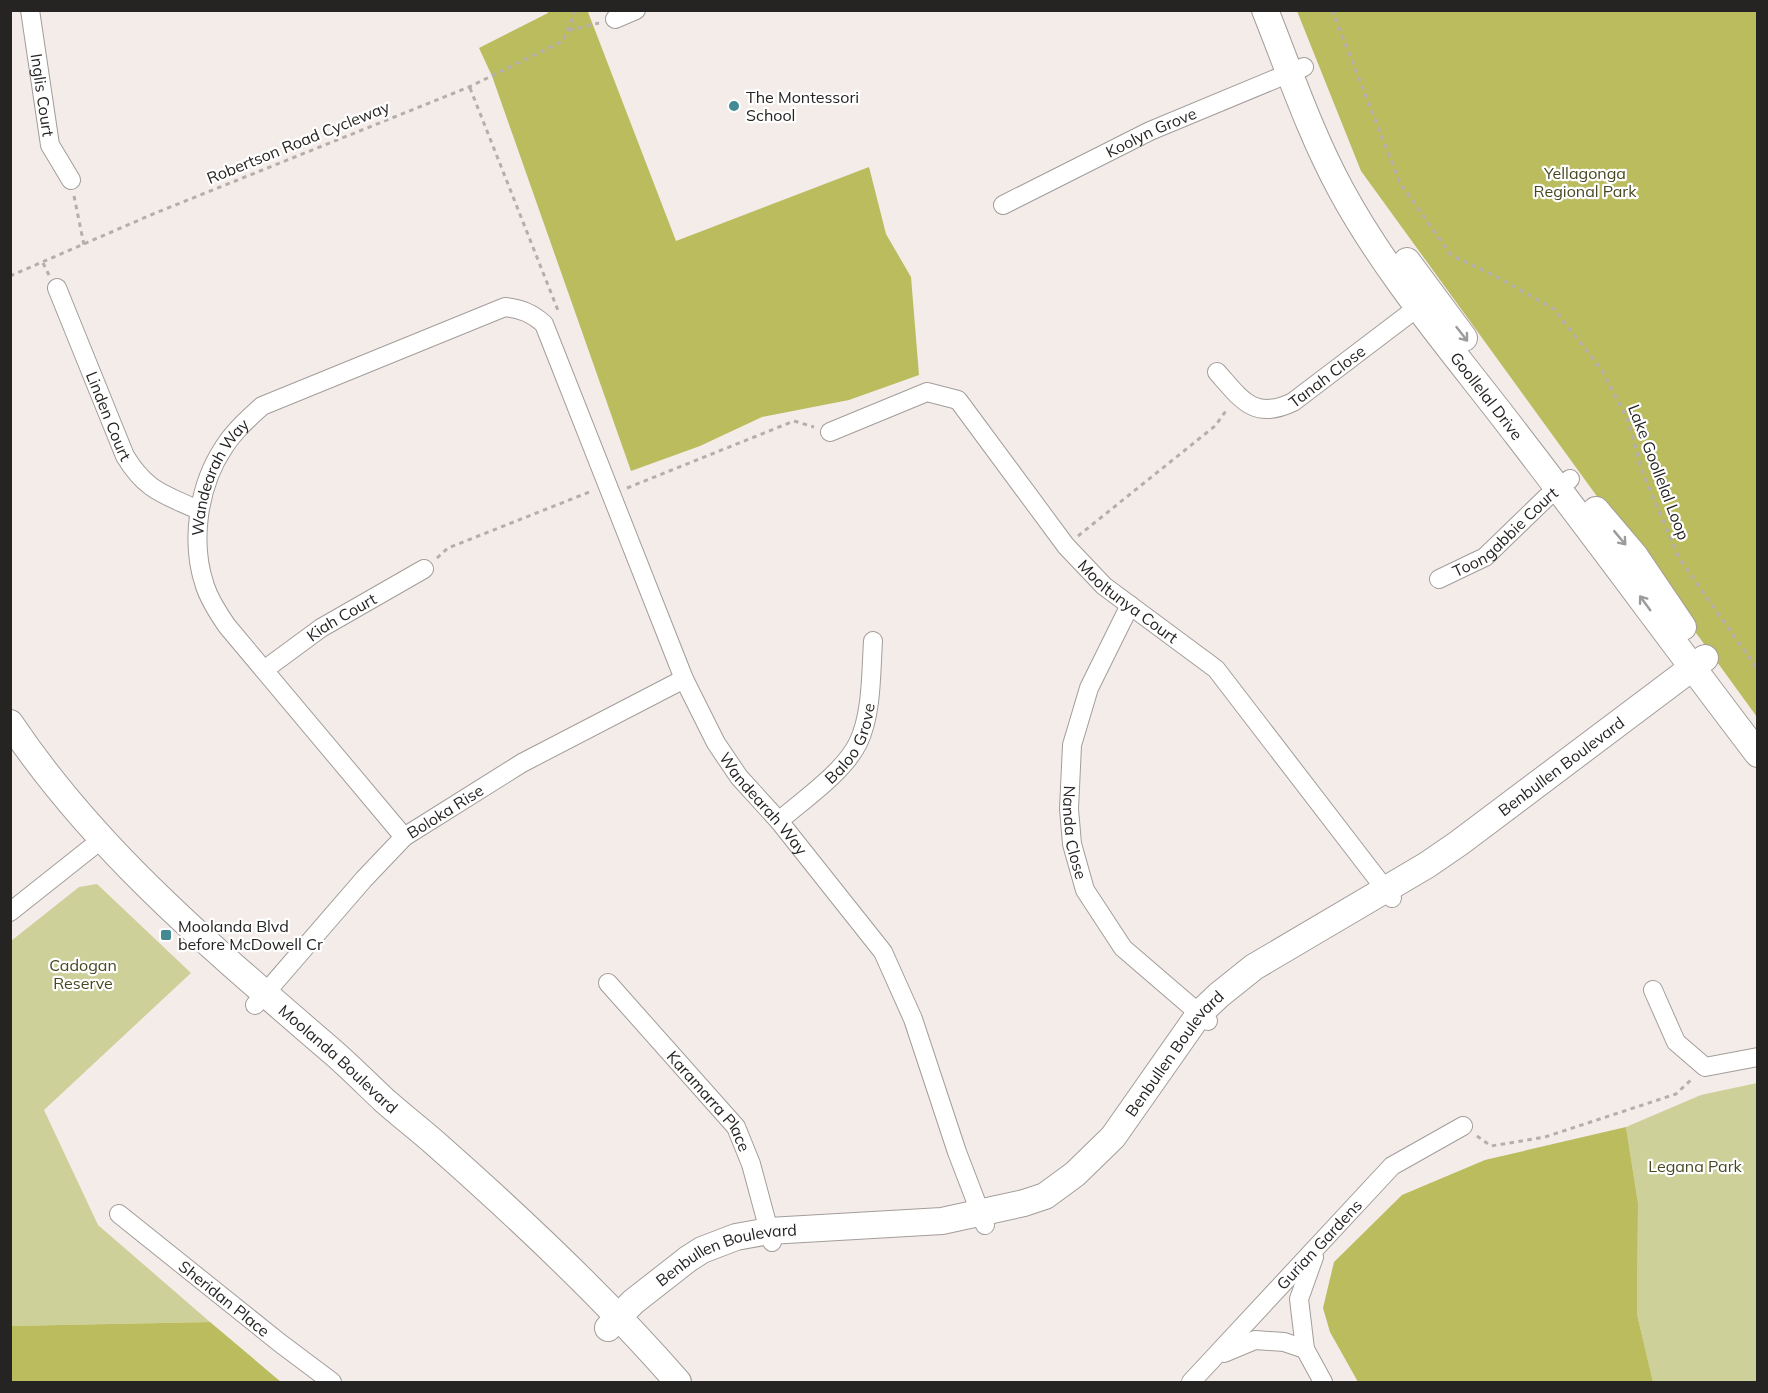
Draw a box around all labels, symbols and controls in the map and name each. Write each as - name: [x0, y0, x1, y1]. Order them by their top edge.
- street label: Inglis Court: [27, 52, 59, 138]
- place label: The Montessori School: [746, 87, 859, 125]
- street label: Robertson Road Cycleway: [204, 96, 393, 188]
- marker: The Montessori School: [727, 99, 741, 113]
- street label: Koolyn Grove: [1102, 103, 1199, 162]
- park label: Yellagonga Regional Park: [1534, 163, 1637, 201]
- one-way arrow: [1456, 326, 1468, 342]
- street label: Tanah Close: [1284, 341, 1369, 412]
- street label: Goollelal Drive: [1446, 348, 1527, 444]
- street label: Linden Court: [82, 368, 136, 465]
- street label: Lake Goollelal Loop: [1624, 401, 1694, 543]
- street label: Wandearah Way: [187, 414, 253, 536]
- street label: Toongabbie Court: [1449, 482, 1562, 581]
- one-way arrow: [1613, 530, 1627, 545]
- street label: Mooltunya Court: [1074, 555, 1182, 648]
- street label: Kiah Court: [302, 588, 380, 645]
- one-way arrow: [1639, 596, 1652, 612]
- street label: Baloo Grove: [820, 702, 879, 788]
- street label: Benbullen Boulevard: [1494, 712, 1628, 820]
- street label: Wandearah Way: [715, 748, 812, 859]
- street label: Boloka Rise: [403, 780, 487, 843]
- street label: Nanda Close: [1059, 785, 1091, 882]
- place label: Moolanda Blvd before McDowell Cr: [178, 916, 323, 954]
- marker: Moolanda Blvd before McDowell Cr: [159, 928, 173, 942]
- park label: Cadogan Reserve: [49, 955, 117, 993]
- street label: Benbullen Boulevard: [1121, 986, 1228, 1120]
- street label: Moolanda Boulevard: [275, 1000, 402, 1118]
- street label: Karamarra Place: [663, 1046, 755, 1154]
- park label: Legana Park: [1648, 1156, 1742, 1176]
- street label: Gurian Gardens: [1272, 1195, 1366, 1294]
- street label: Benbullen Boulevard: [652, 1219, 797, 1290]
- street label: Sheridan Place: [175, 1256, 274, 1341]

